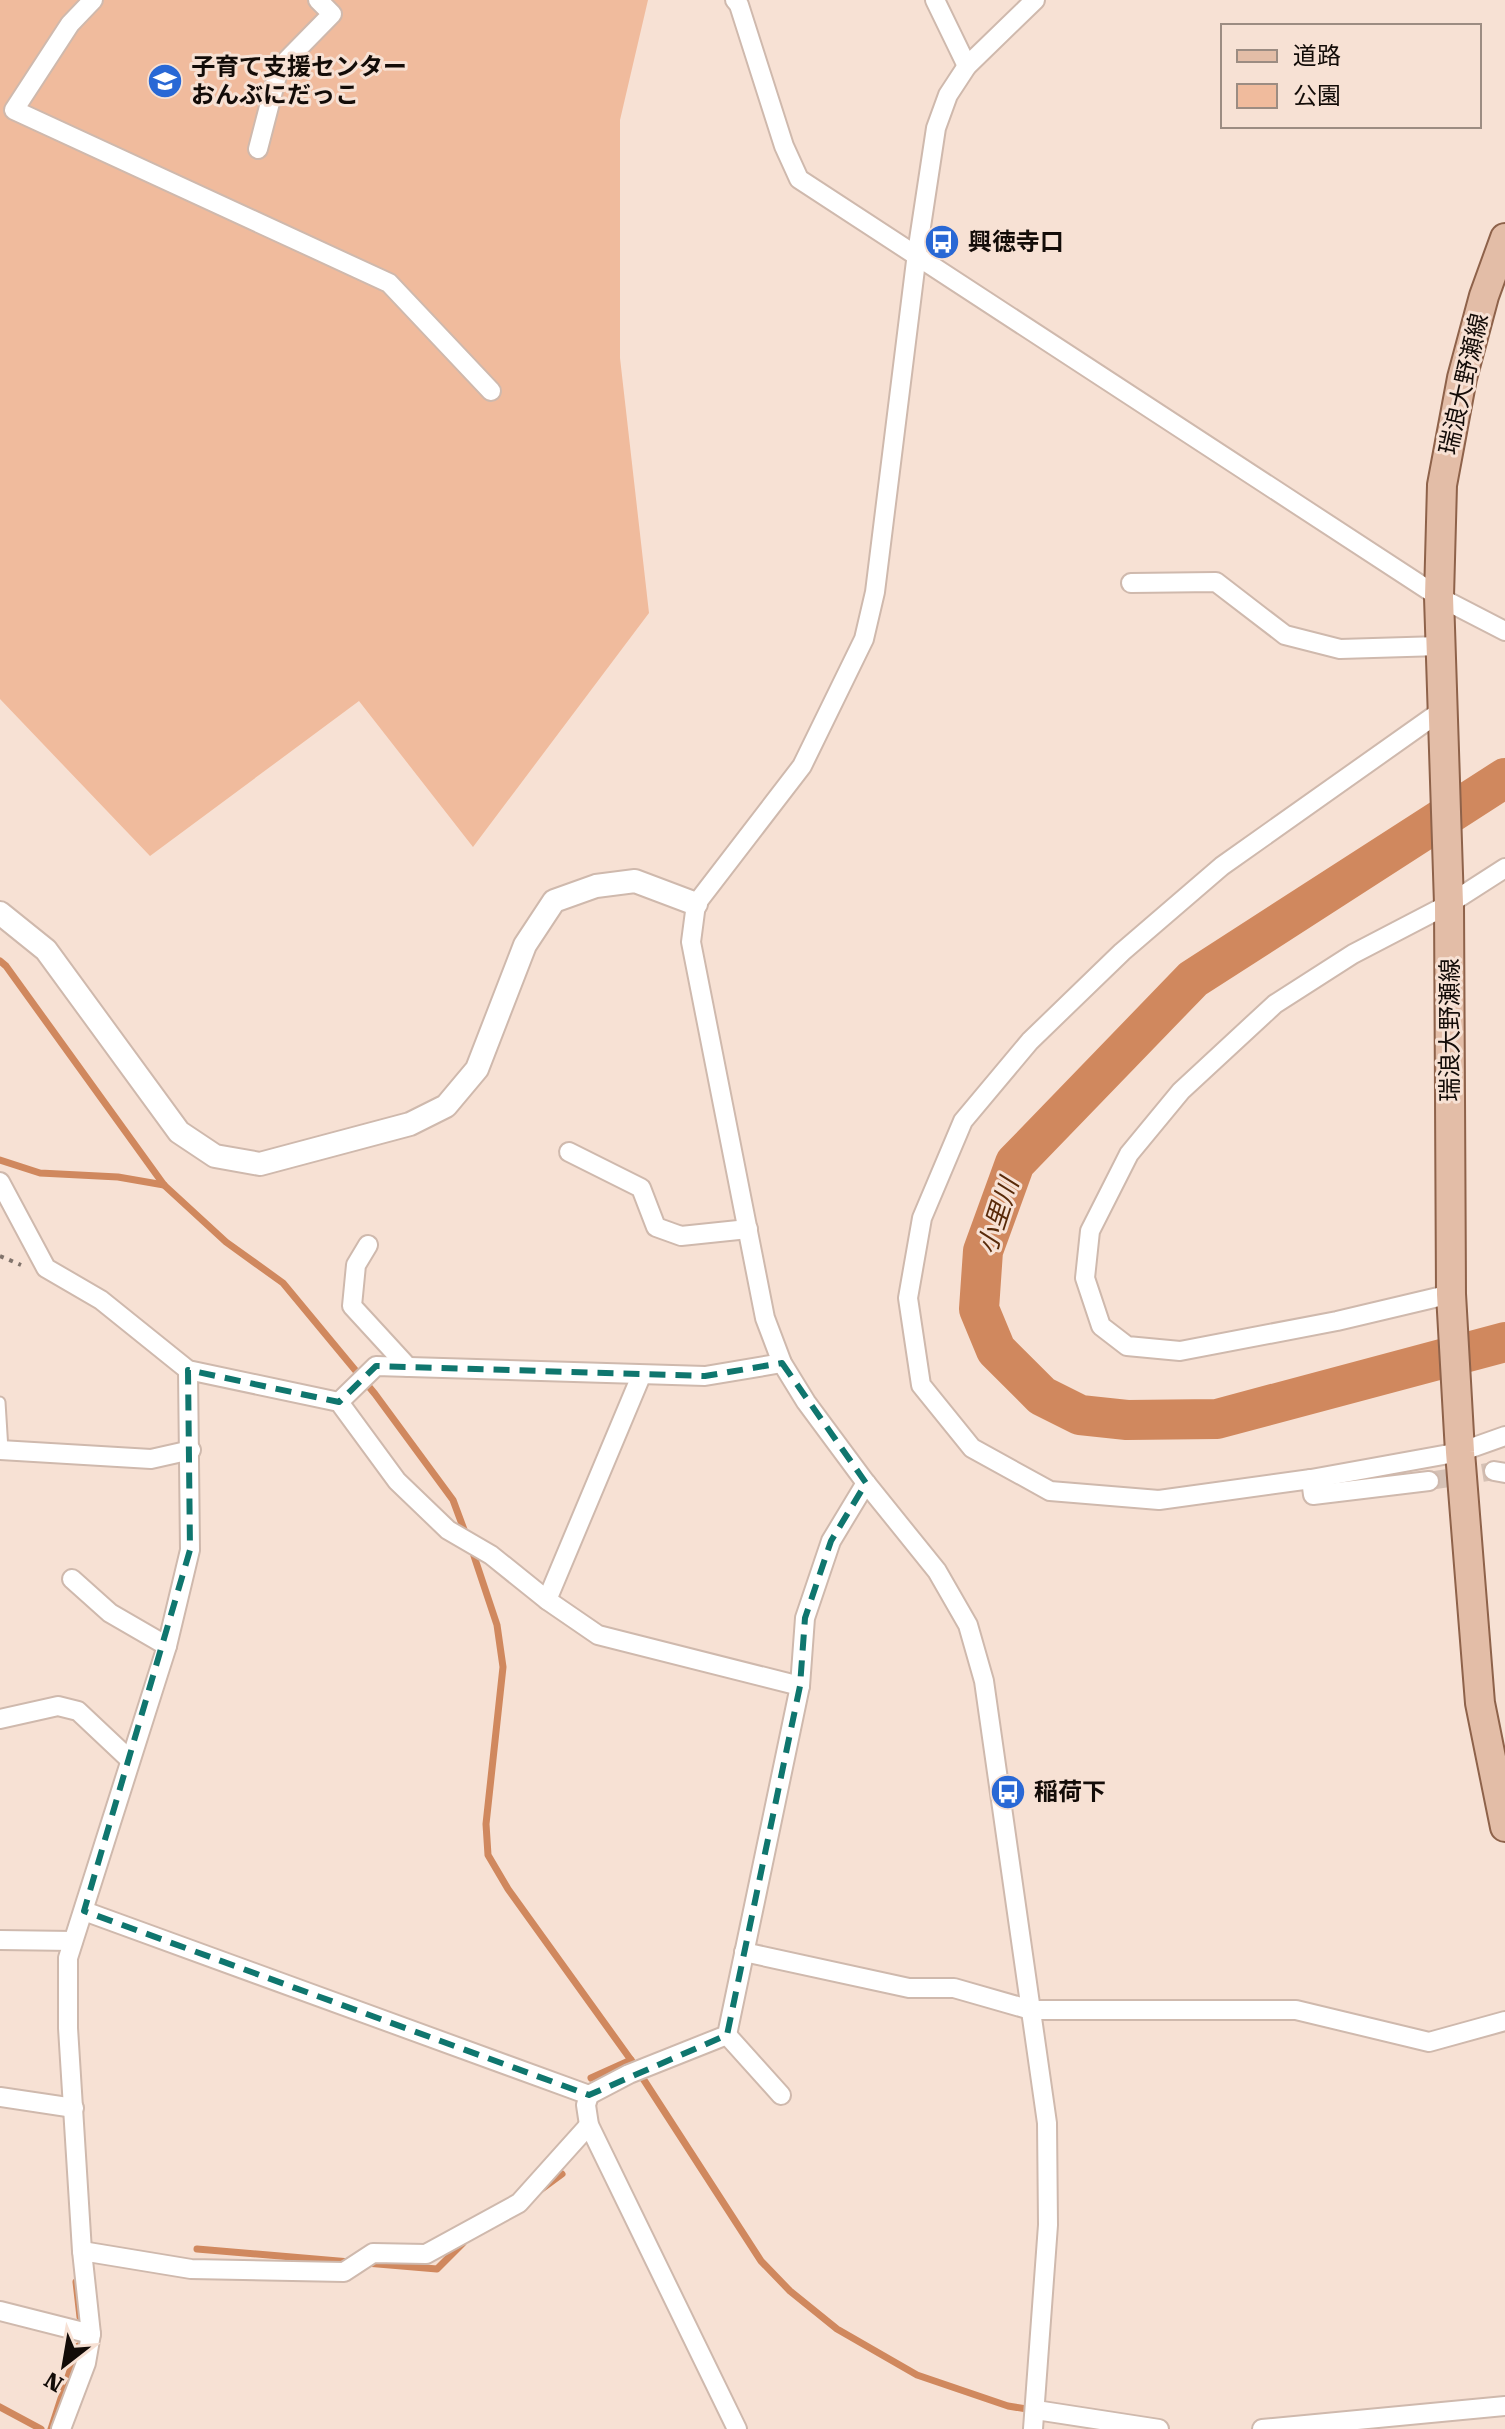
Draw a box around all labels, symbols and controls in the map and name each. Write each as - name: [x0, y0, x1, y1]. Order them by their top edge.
- legend: [1221, 24, 1481, 128]
- text: 道路: [1293, 42, 1341, 70]
- place label: 子育て支援センター おんぶにだっこ: [191, 53, 407, 109]
- school or university icon: 子育て支援センター おんぶにだっこ: [146, 62, 184, 100]
- text: 公園: [1293, 82, 1341, 110]
- bus stop icon: 興徳寺口: [923, 223, 961, 261]
- place label: 興徳寺口: [968, 228, 1064, 256]
- street label: 瑞浪大野瀬線: [1434, 311, 1494, 457]
- street label: 瑞浪大野瀬線: [1436, 958, 1464, 1102]
- water label: 小里川: [972, 1171, 1025, 1258]
- bus stop icon: 稲荷下: [989, 1773, 1027, 1811]
- place label: 稲荷下: [1034, 1778, 1106, 1806]
- north arrow: [24, 2325, 104, 2405]
- text: N: [40, 2367, 68, 2397]

